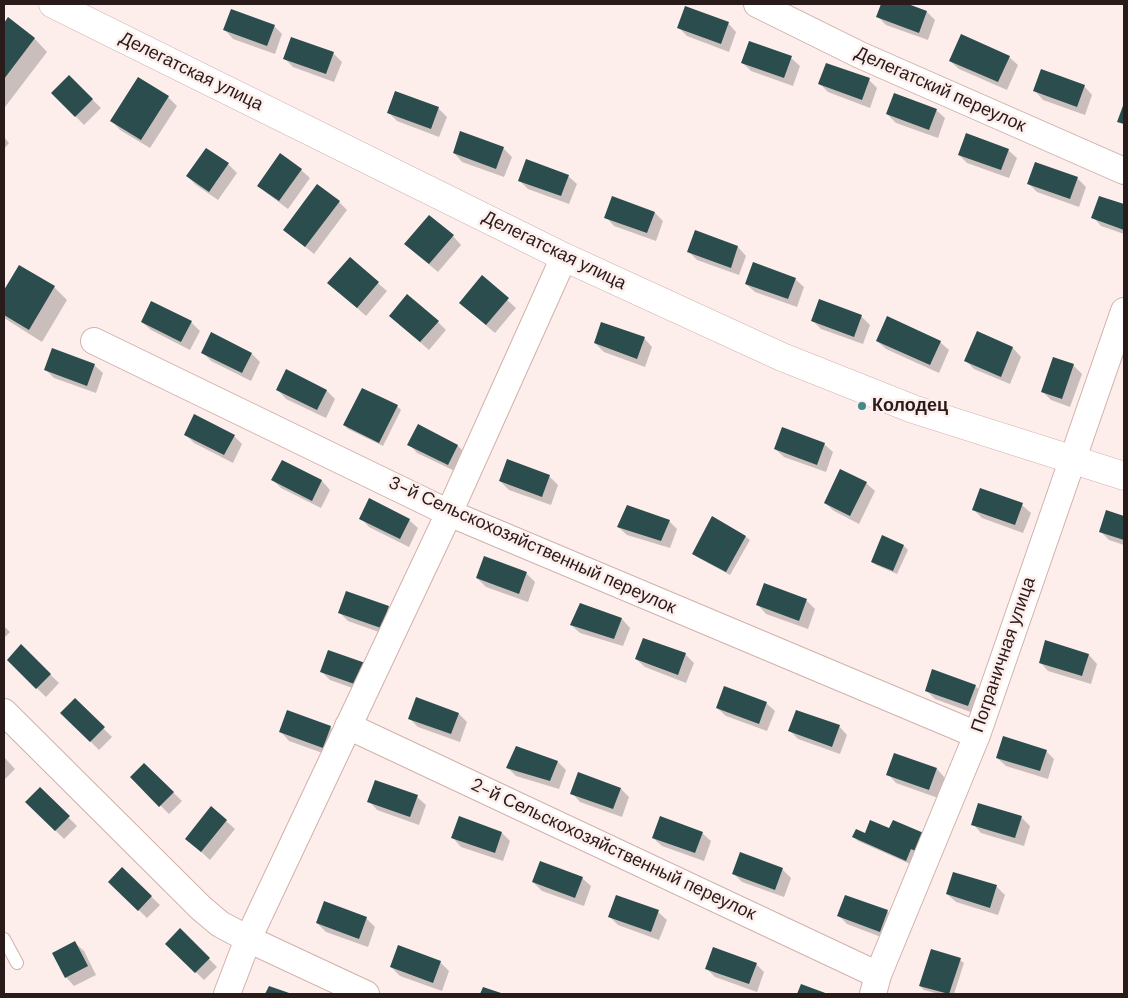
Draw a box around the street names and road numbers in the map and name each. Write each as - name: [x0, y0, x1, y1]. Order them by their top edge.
- street label: Делегатская улица: [116, 28, 266, 116]
- street label: Делегатский переулок: [851, 43, 1029, 137]
- street label: Делегатская улица: [479, 207, 629, 295]
- street label: 3-й Сельскохозяйственный переулок: [385, 473, 679, 619]
- street label: Пограничная улица: [967, 574, 1041, 736]
- street label: 2-й Сельскохозяйственный переулок: [467, 774, 759, 926]

